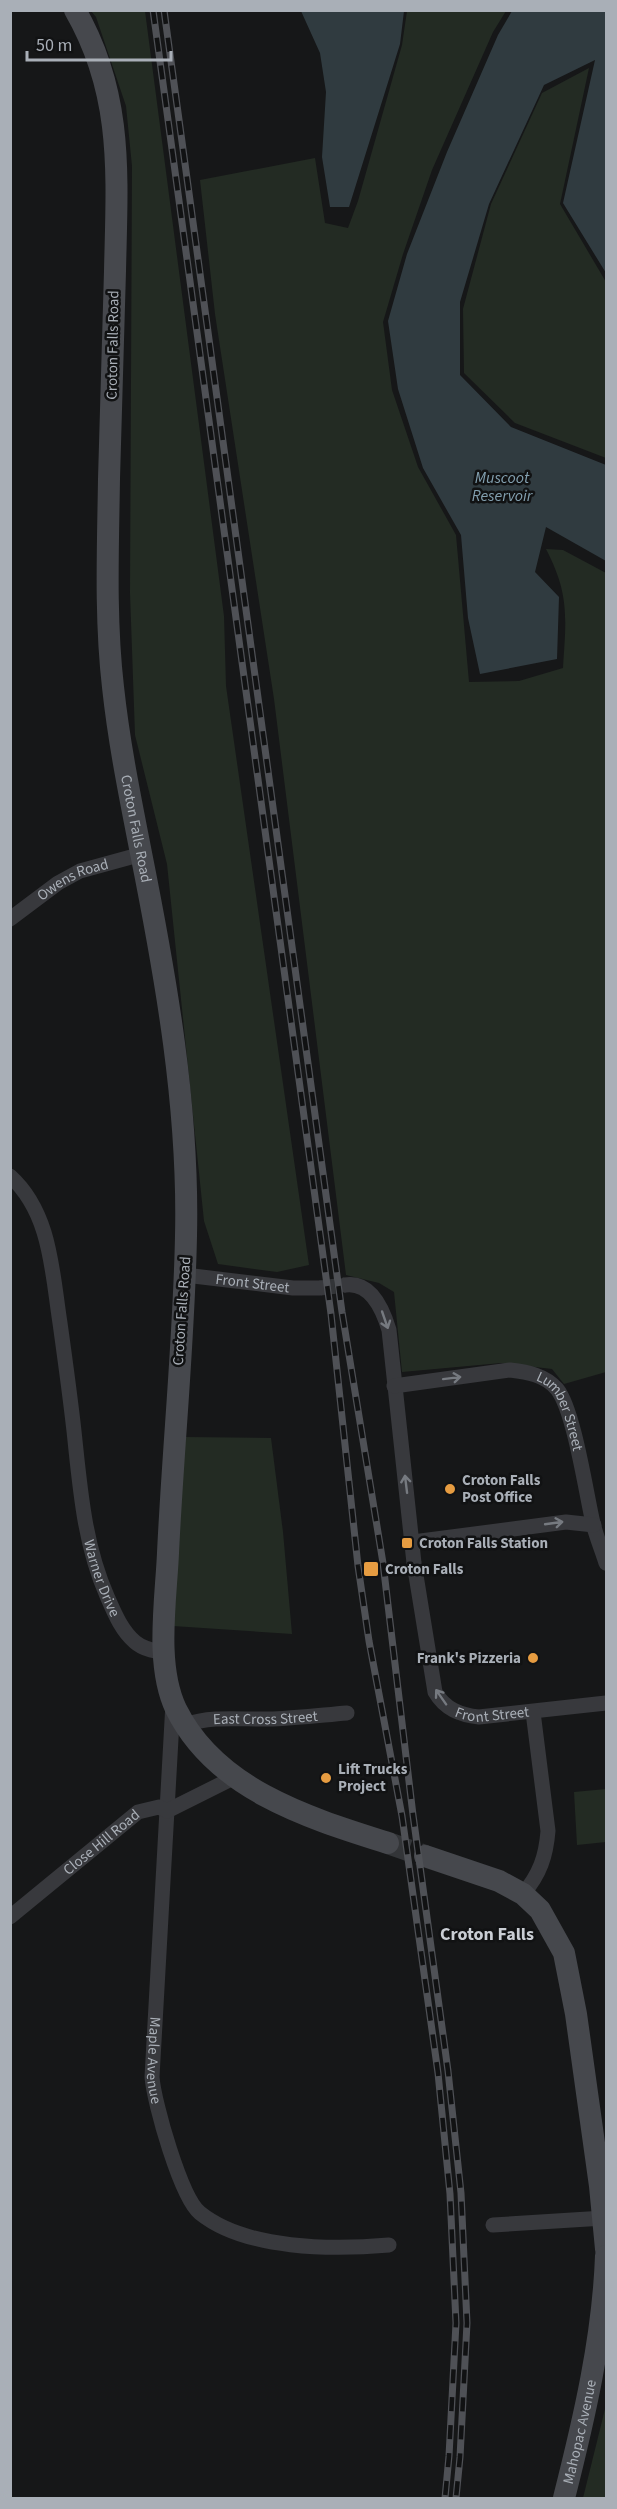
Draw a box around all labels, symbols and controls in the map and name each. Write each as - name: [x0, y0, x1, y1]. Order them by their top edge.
- scale bar: [27, 24, 171, 62]
- text: 50 m: [36, 33, 72, 58]
- street label: Croton Falls Road: [102, 290, 124, 400]
- water label: Muscoot Reservoir: [472, 467, 534, 507]
- street label: Croton Falls Road: [116, 773, 157, 884]
- street label: Owens Road: [33, 853, 111, 906]
- street label: Croton Falls Road: [168, 1256, 196, 1366]
- street label: Front Street: [214, 1268, 291, 1298]
- one-way arrow: [381, 1310, 392, 1329]
- street label: Lumber Street: [533, 1366, 589, 1453]
- one-way arrow: [441, 1372, 461, 1383]
- place label: Croton Falls Post Office: [462, 1470, 541, 1508]
- one-way arrow: [400, 1475, 411, 1495]
- marker: Croton Falls Post Office: [443, 1482, 457, 1496]
- one-way arrow: [544, 1518, 564, 1529]
- place label: Croton Falls Station: [419, 1533, 548, 1554]
- marker: Croton Falls Station: [400, 1536, 414, 1550]
- street label: Warner Drive: [79, 1537, 125, 1620]
- place label: Croton Falls: [385, 1559, 464, 1580]
- marker: Croton Falls: [362, 1560, 380, 1578]
- place label: Frank's Pizzeria: [417, 1648, 521, 1669]
- marker: Frank's Pizzeria: [526, 1651, 540, 1665]
- one-way arrow: [435, 1690, 447, 1706]
- street label: Front Street: [452, 1701, 530, 1728]
- street label: East Cross Street: [212, 1705, 319, 1730]
- place label: Lift Trucks Project: [338, 1759, 408, 1797]
- marker: Lift Trucks Project: [319, 1771, 333, 1785]
- street label: Close Hill Road: [58, 1804, 144, 1880]
- district label: Croton Falls: [440, 1922, 534, 1947]
- street label: Maple Avenue: [141, 2016, 167, 2106]
- street label: Mahopac Avenue: [557, 2378, 601, 2486]

